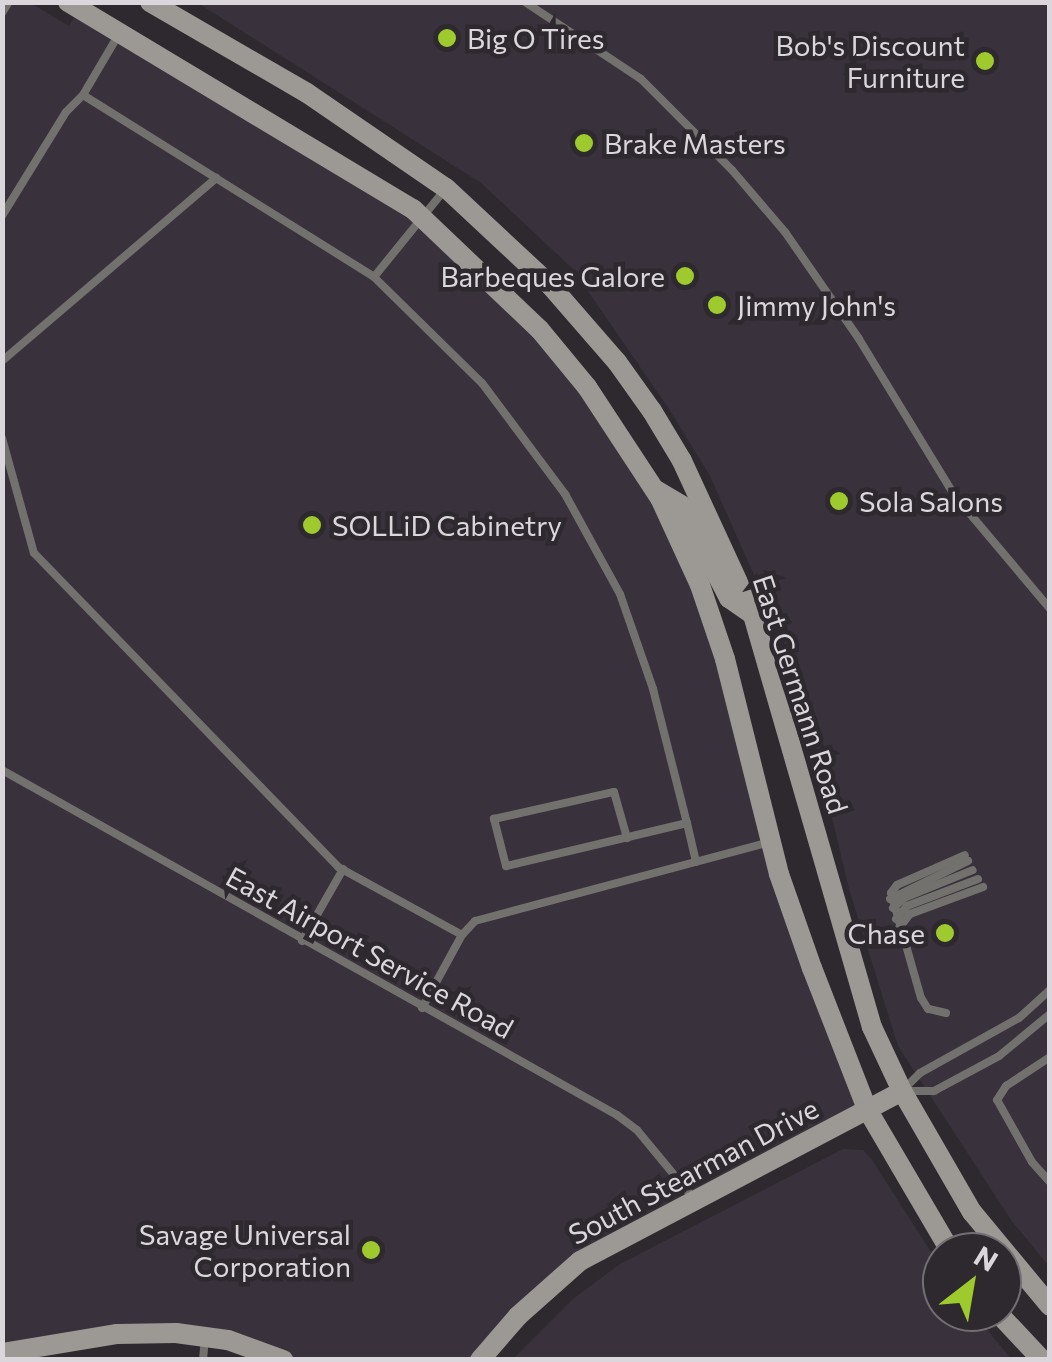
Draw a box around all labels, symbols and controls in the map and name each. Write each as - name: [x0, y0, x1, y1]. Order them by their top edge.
- place label: Big O Tires: [467, 21, 604, 55]
- marker: Big O Tires: [436, 27, 458, 49]
- place label: Bob's Discount Furniture: [776, 28, 965, 94]
- marker: Bob's Discount Furniture: [974, 50, 996, 72]
- place label: Brake Masters: [604, 126, 786, 160]
- marker: Brake Masters: [573, 132, 595, 154]
- place label: Barbeques Galore: [440, 259, 665, 293]
- marker: Barbeques Galore: [674, 265, 696, 287]
- place label: Jimmy John's: [737, 288, 896, 322]
- marker: Jimmy John's: [706, 294, 728, 316]
- place label: Sola Salons: [859, 484, 1003, 518]
- marker: Sola Salons: [828, 490, 850, 512]
- place label: SOLLiD Cabinetry: [332, 508, 562, 542]
- marker: SOLLiD Cabinetry: [301, 514, 323, 536]
- street label: East Germann Road: [747, 570, 855, 818]
- street label: East Airport Service Road: [221, 859, 519, 1045]
- place label: Chase: [848, 916, 925, 950]
- marker: Chase: [934, 922, 956, 944]
- street label: South Stearman Drive: [562, 1091, 824, 1251]
- place label: Savage Universal Corporation: [139, 1217, 351, 1283]
- north arrow: [922, 1232, 1022, 1332]
- text: N: [969, 1238, 1004, 1278]
- marker: Savage Universal Corporation: [360, 1239, 382, 1261]

